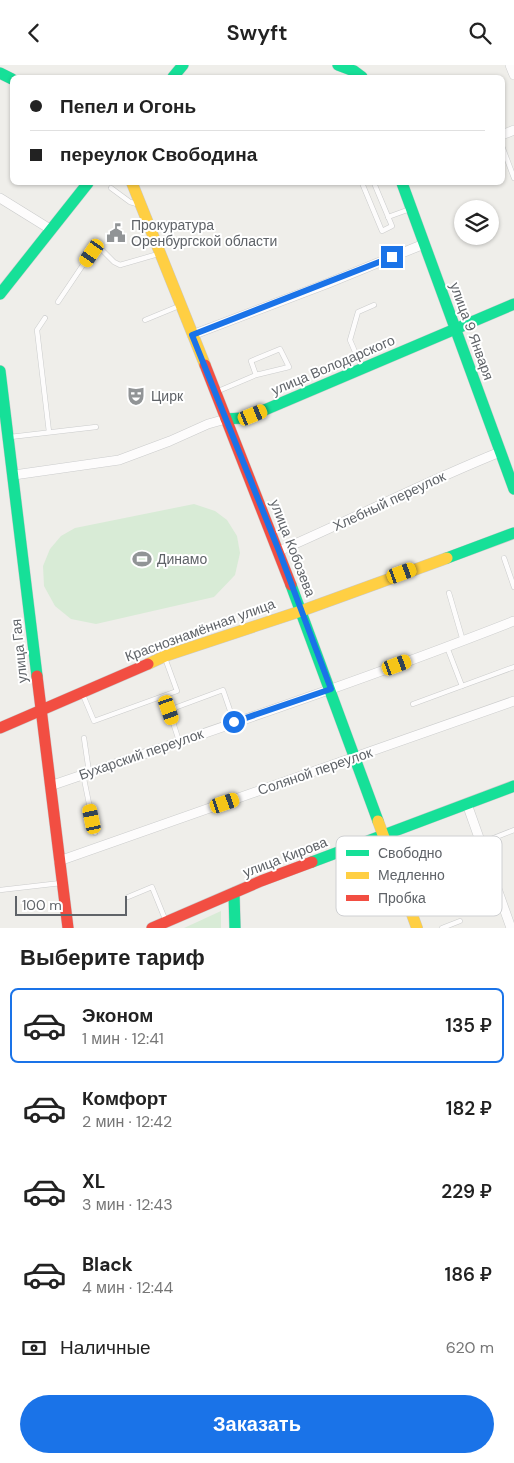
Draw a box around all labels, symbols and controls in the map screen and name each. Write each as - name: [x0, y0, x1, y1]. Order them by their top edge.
- text: Swyft: [226, 18, 288, 47]
- icon: back: [20, 19, 48, 47]
- icon: search: [466, 19, 494, 47]
- text: Пепел и Огонь: [60, 94, 196, 119]
- text: переулок Свободина: [60, 142, 257, 167]
- map controls: [454, 200, 499, 245]
- button: layers: [454, 200, 499, 245]
- place label: Прокуратура Оренбургской области: [131, 216, 277, 250]
- public building icon: Прокуратура Оренбургской области: [105, 222, 127, 244]
- car: [77, 236, 106, 270]
- route end: [381, 246, 403, 268]
- street label: улица 9 Января: [446, 280, 498, 382]
- street label: улица Володарского: [269, 331, 398, 399]
- theatre icon: Цирк: [125, 385, 147, 407]
- place label: Цирк: [151, 387, 184, 405]
- car: [236, 402, 269, 428]
- street label: Хлебный переулок: [330, 467, 449, 535]
- street label: улица Кобозева: [266, 497, 320, 599]
- sports icon: Динамо: [131, 548, 153, 570]
- place label: Динамо: [157, 550, 207, 568]
- car: [385, 561, 418, 585]
- street label: Краснознамённая улица: [122, 594, 278, 666]
- street label: улица Гая: [7, 618, 31, 684]
- car: [380, 653, 413, 677]
- car: [157, 693, 180, 727]
- route start: [223, 711, 245, 733]
- street label: Бухарский переулок: [76, 724, 206, 784]
- street label: Соляной переулок: [255, 743, 376, 799]
- car: [208, 791, 241, 815]
- car: [81, 803, 102, 835]
- street label: улица Кирова: [240, 833, 330, 881]
- legend: [336, 836, 502, 916]
- text: Свободно: [378, 844, 443, 862]
- text: Медленно: [378, 866, 445, 884]
- text: Пробка: [378, 889, 426, 907]
- scale bar: [15, 893, 128, 916]
- text: 100 m: [22, 896, 62, 914]
- text: Выберите тариф: [20, 943, 205, 972]
- icon: car: [22, 1003, 67, 1048]
- text: Эконом: [82, 1003, 153, 1028]
- text: 135 ₽: [445, 1013, 492, 1038]
- text: 1 мин · 12:41: [82, 1028, 164, 1049]
- icon: car: [22, 1086, 67, 1131]
- text: Комфорт: [82, 1086, 167, 1111]
- text: 182 ₽: [446, 1096, 492, 1121]
- text: 2 мин · 12:42: [82, 1111, 172, 1132]
- icon: car: [22, 1169, 67, 1214]
- text: XL: [82, 1169, 105, 1194]
- text: 229 ₽: [441, 1179, 492, 1204]
- text: 3 мин · 12:43: [82, 1194, 173, 1215]
- icon: car: [22, 1252, 67, 1297]
- text: Black: [82, 1252, 133, 1277]
- text: 186 ₽: [445, 1262, 492, 1287]
- text: 4 мин · 12:44: [82, 1277, 173, 1298]
- icon: cash: [20, 1334, 48, 1362]
- text: Наличные: [60, 1335, 151, 1360]
- text: 620 m: [446, 1337, 494, 1358]
- button: Заказать: [20, 1395, 494, 1453]

